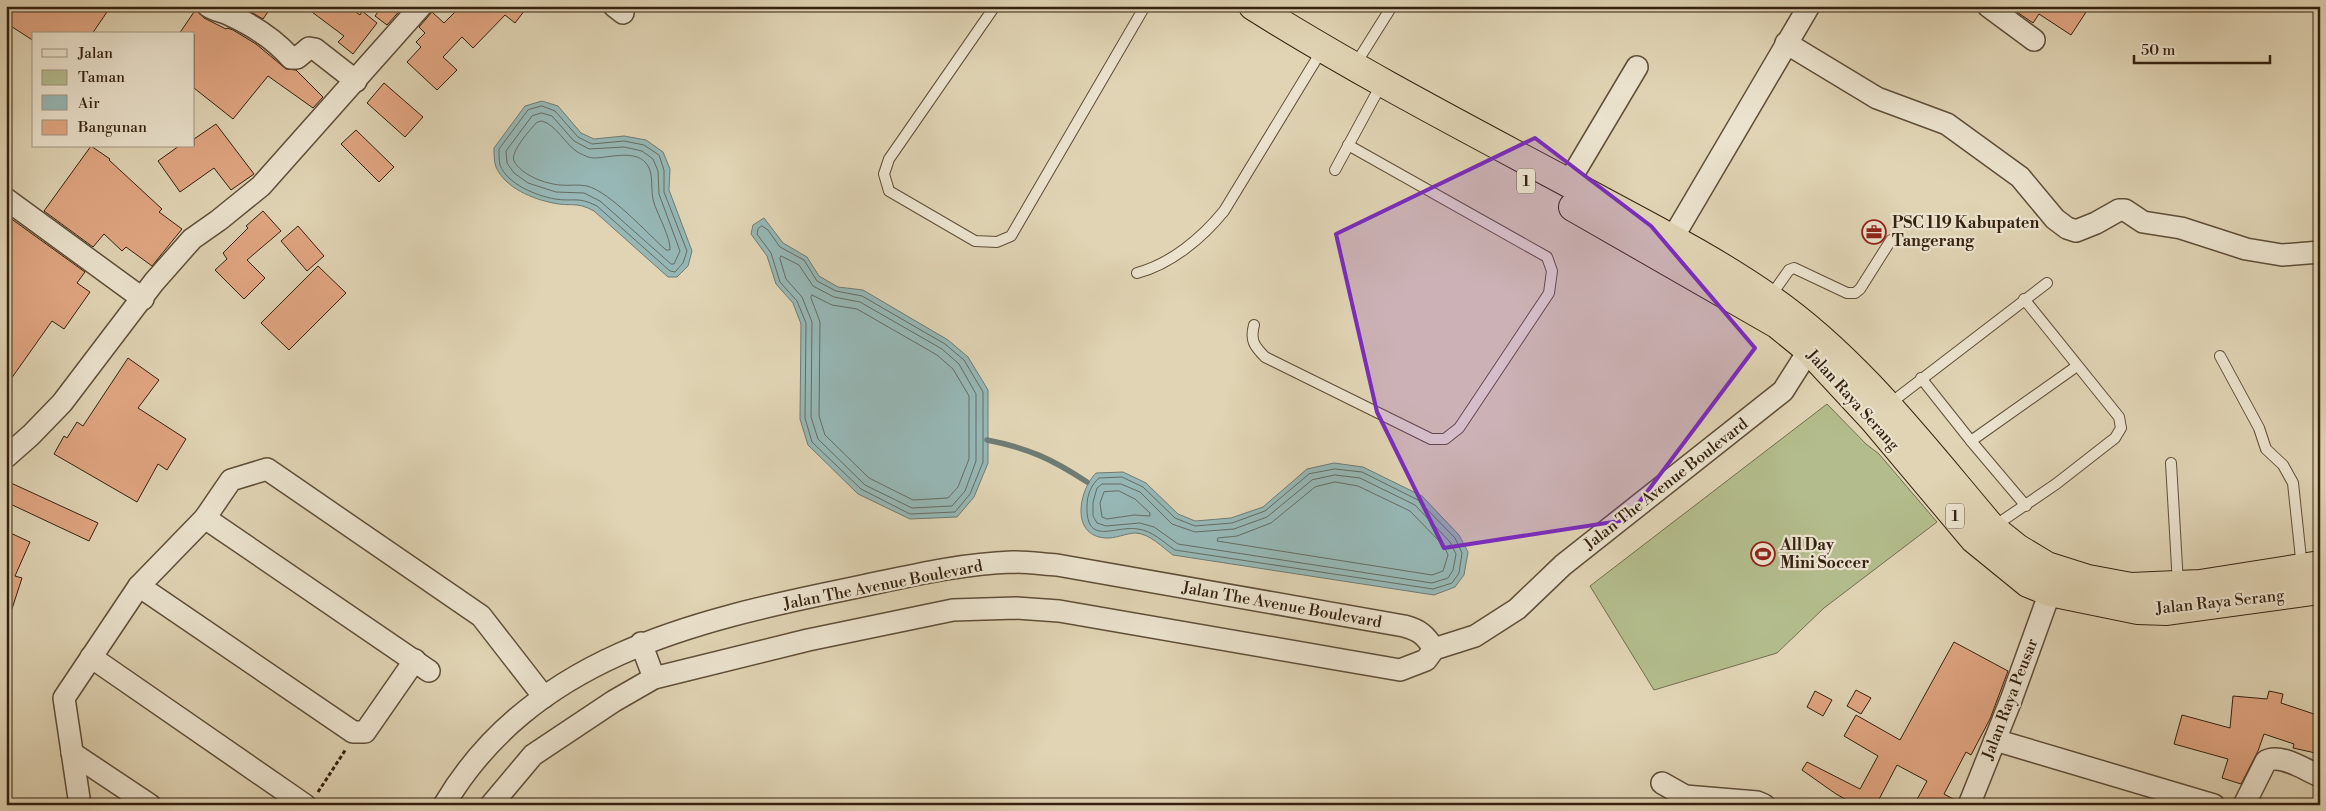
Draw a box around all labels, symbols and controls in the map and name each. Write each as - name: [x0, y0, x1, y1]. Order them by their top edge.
- legend: [32, 32, 195, 148]
- scale bar: [2134, 32, 2270, 64]
- text: 50 m: [2141, 41, 2175, 60]
- text: Jalan: [77, 44, 113, 63]
- text: Taman: [78, 68, 125, 87]
- text: Air: [77, 94, 100, 113]
- text: Bangunan: [77, 118, 147, 137]
- road number: 1: [1517, 168, 1535, 194]
- place label: PSC 119 Kabupaten Tangerang: [1892, 213, 2039, 251]
- office icon: PSC 119 Kabupaten Tangerang: [1861, 219, 1887, 245]
- street label: Jalan Raya Serang: [1802, 345, 1904, 455]
- street label: Jalan The Avenue Boulevard: [1579, 414, 1752, 555]
- road number: 1: [1946, 504, 1964, 528]
- place label: All Day Mini Soccer: [1779, 535, 1869, 573]
- sports icon: All Day Mini Soccer: [1750, 541, 1776, 567]
- street label: Jalan The Avenue Boulevard: [781, 556, 984, 614]
- street label: Jalan The Avenue Boulevard: [1180, 577, 1383, 632]
- street label: Jalan Raya Serang: [2154, 585, 2286, 619]
- street label: Jalan Raya Peusar: [1977, 636, 2042, 763]

